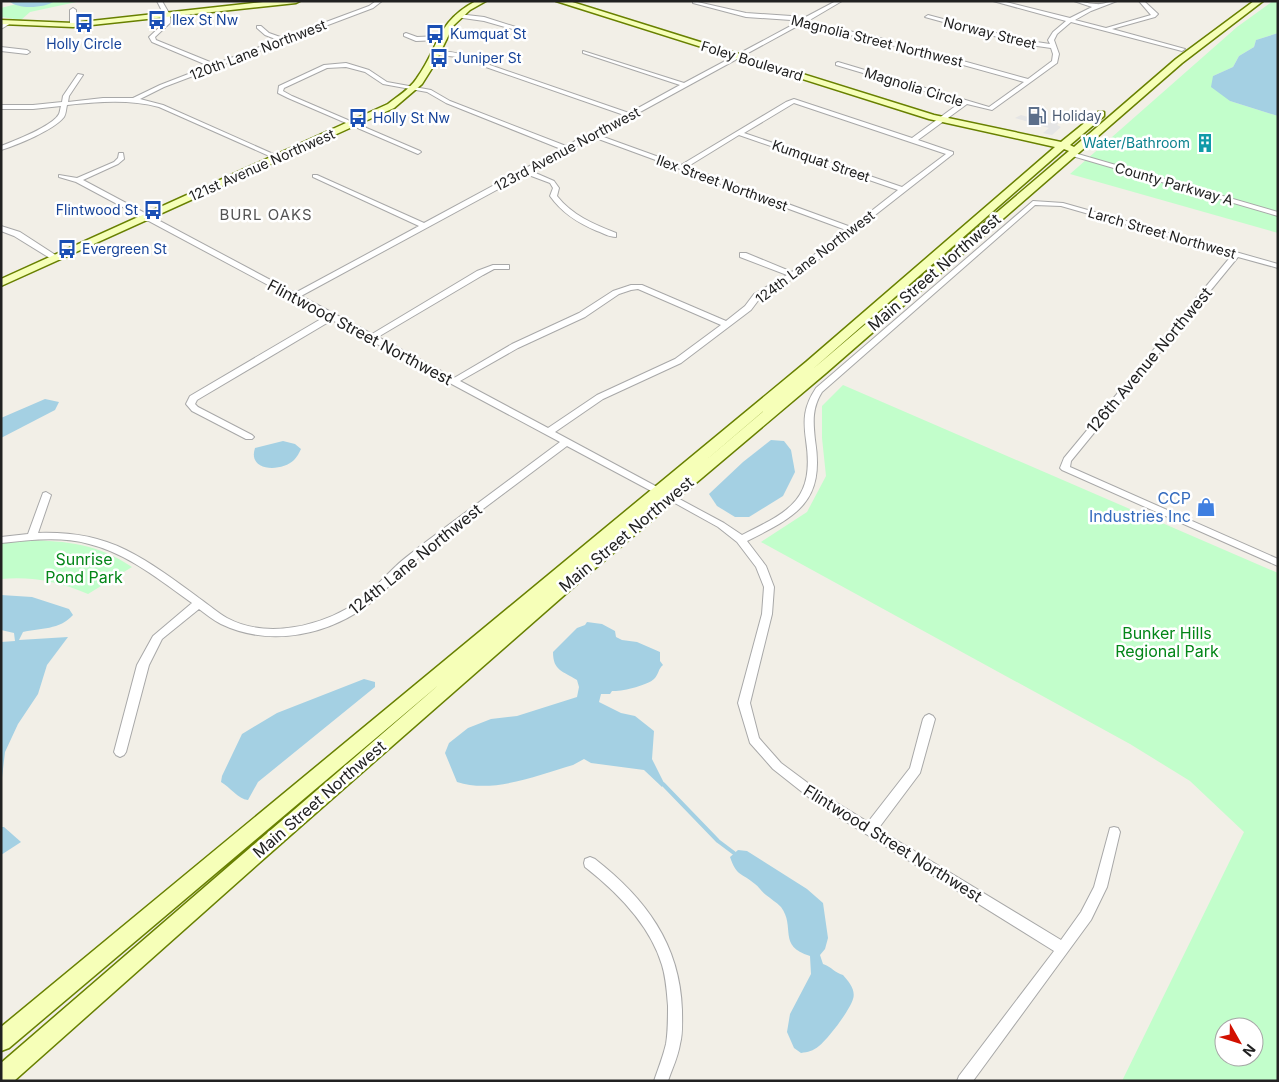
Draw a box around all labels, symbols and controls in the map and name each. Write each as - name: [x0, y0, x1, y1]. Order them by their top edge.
- bus stop icon: Ilex St Nw: [146, 9, 168, 31]
- place label: Ilex St Nw: [172, 11, 238, 28]
- street label: Magnolia Street Northwest: [789, 11, 965, 70]
- bus stop icon: Holly Circle: [73, 12, 95, 34]
- street label: Norway Street: [942, 13, 1039, 52]
- street label: 120th Lane Northwest: [187, 15, 329, 83]
- bus stop icon: Kumquat St: [424, 23, 446, 45]
- place label: Kumquat St: [450, 25, 527, 42]
- place label: Holly Circle: [46, 35, 122, 52]
- street label: Foley Boulevard: [699, 37, 805, 84]
- bus stop icon: Juniper St: [428, 47, 450, 69]
- place label: Juniper St: [454, 49, 522, 66]
- street label: Magnolia Circle: [863, 63, 966, 110]
- street label: 123rd Avenue Northwest: [491, 103, 643, 194]
- fuel station icon: Holiday: [1026, 105, 1048, 127]
- bus stop icon: Holly St Nw: [347, 107, 369, 129]
- place label: Holiday: [1052, 107, 1102, 124]
- place label: Holly St Nw: [373, 109, 450, 126]
- street label: 121st Avenue Northwest: [186, 125, 338, 204]
- building icon: Water/Bathroom: [1194, 132, 1216, 154]
- place label: Water/Bathroom: [1083, 134, 1190, 151]
- street label: Kumquat Street: [770, 136, 873, 185]
- street label: Ilex Street Northwest: [654, 151, 791, 214]
- street label: County Parkway A: [1113, 158, 1236, 209]
- bus stop icon: Flintwood St: [142, 199, 164, 221]
- place label: Flintwood St: [56, 201, 138, 218]
- street label: Larch Street Northwest: [1086, 203, 1238, 262]
- district label: BURL OAKS: [219, 205, 313, 224]
- street label: 124th Lane Northwest: [752, 206, 878, 307]
- street label: Main Street Northwest: [864, 209, 1004, 335]
- bus stop icon: Evergreen St: [56, 238, 78, 260]
- place label: Evergreen St: [82, 240, 167, 257]
- street label: Flintwood Street Northwest: [264, 275, 456, 389]
- street label: 126th Avenue Northwest: [1082, 283, 1216, 437]
- street label: Main Street Northwest: [555, 472, 697, 596]
- place label: CCP Industries Inc: [1089, 488, 1191, 526]
- shop icon: CCP Industries Inc: [1195, 496, 1217, 518]
- street label: 124th Lane Northwest: [344, 499, 486, 619]
- park label: Sunrise Pond Park: [45, 549, 123, 587]
- park label: Bunker Hills Regional Park: [1115, 623, 1219, 661]
- street label: Main Street Northwest: [249, 736, 389, 862]
- street label: Flintwood Street Northwest: [800, 780, 986, 906]
- north arrow: [1214, 1017, 1264, 1067]
- text: N: [1240, 1041, 1259, 1060]

